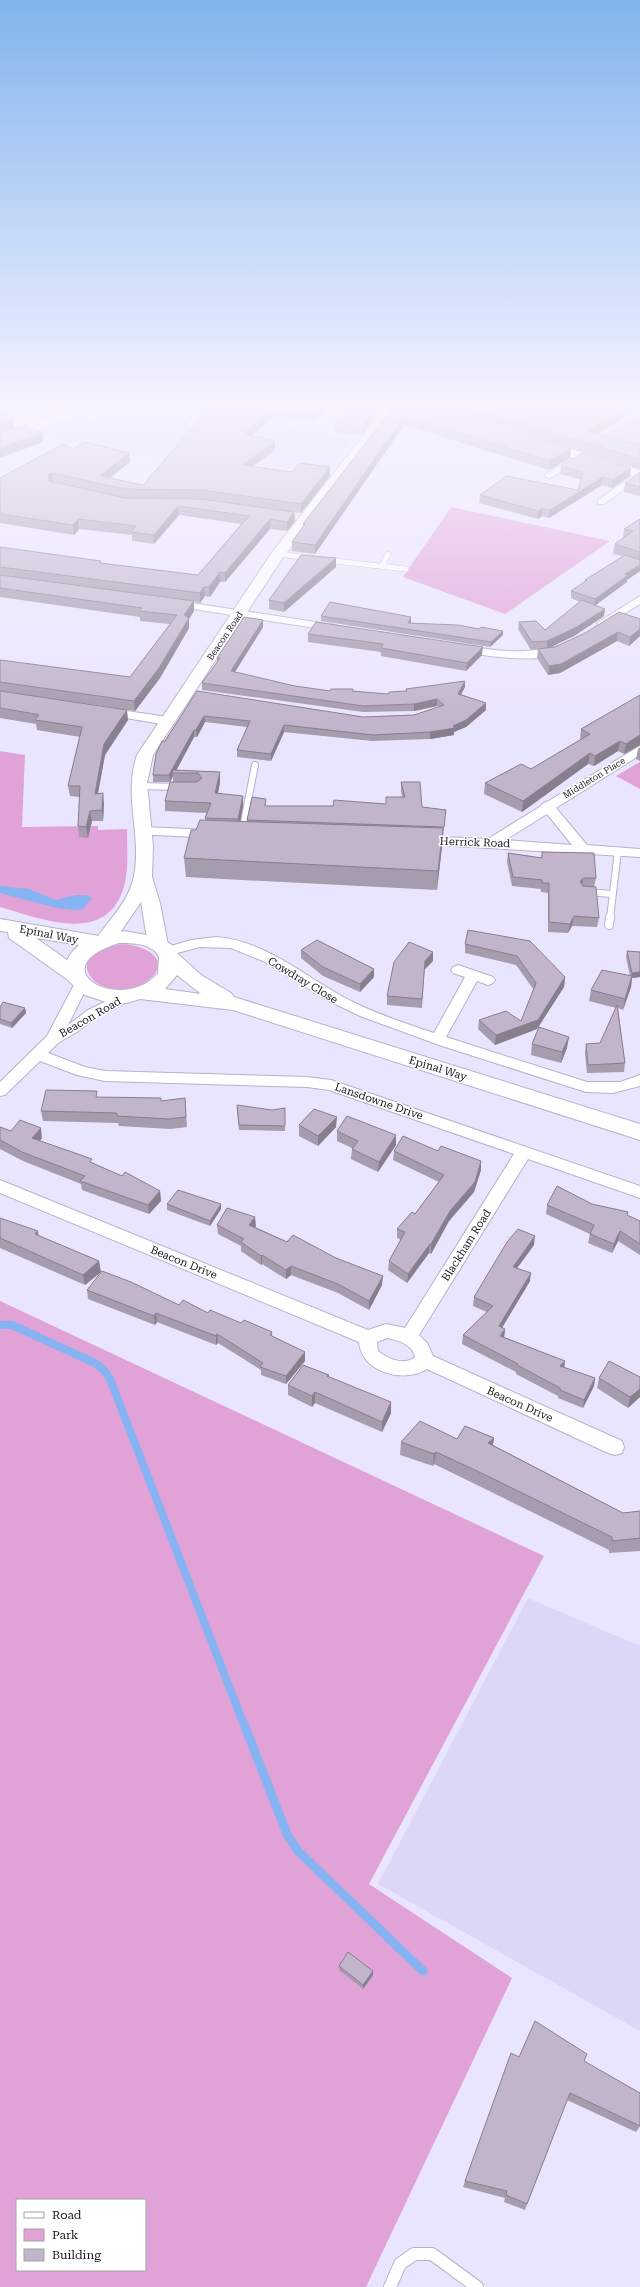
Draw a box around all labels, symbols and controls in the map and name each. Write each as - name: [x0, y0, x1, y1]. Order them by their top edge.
- street label: Beacon Road: [205, 610, 245, 662]
- street label: Middleton Place: [561, 755, 627, 801]
- street label: Herrick Road: [439, 835, 510, 850]
- street label: Epinal Way: [18, 922, 80, 947]
- street label: Cowdray Close: [266, 955, 340, 1006]
- street label: Beacon Road: [57, 995, 123, 1040]
- street label: Epinal Way: [407, 1054, 469, 1084]
- street label: Lansdowne Drive: [333, 1080, 425, 1123]
- street label: Blackham Road: [439, 1207, 494, 1284]
- street label: Beacon Drive: [149, 1243, 219, 1282]
- street label: Beacon Drive: [485, 1384, 555, 1425]
- legend: [16, 2199, 146, 2271]
- text: Road: [52, 2208, 82, 2222]
- text: Park: [52, 2228, 79, 2242]
- text: Building: [52, 2248, 101, 2262]

